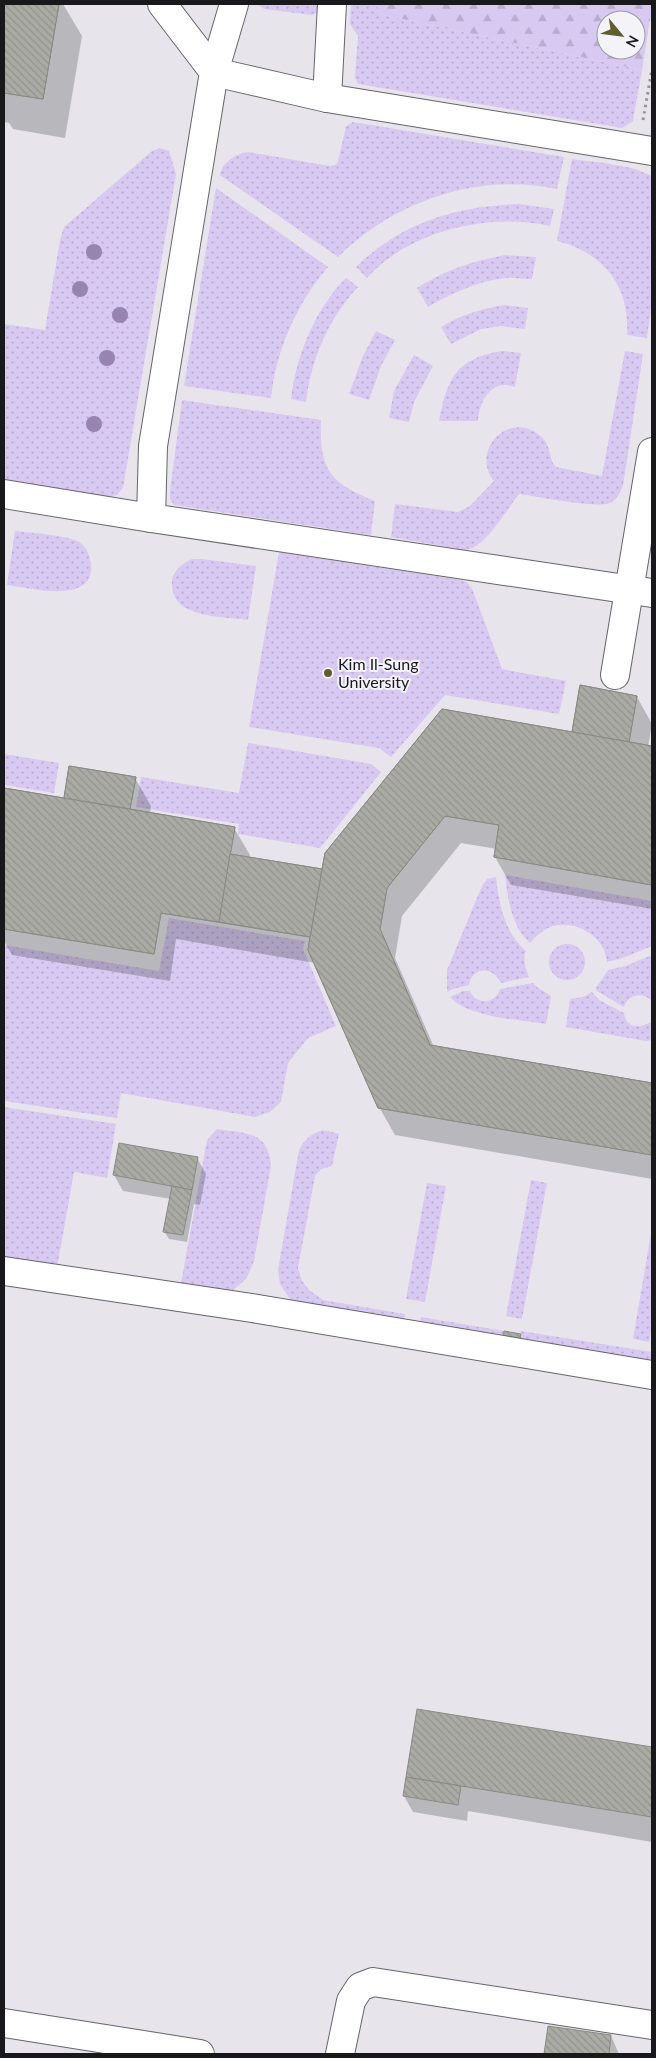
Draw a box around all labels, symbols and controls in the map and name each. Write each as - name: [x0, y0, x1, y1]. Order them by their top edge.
- north arrow: [596, 10, 646, 60]
- text: N: [623, 33, 643, 50]
- place label: Kim Il-Sung University: [338, 654, 418, 691]
- marker: Kim Il-Sung University: [322, 667, 334, 679]

